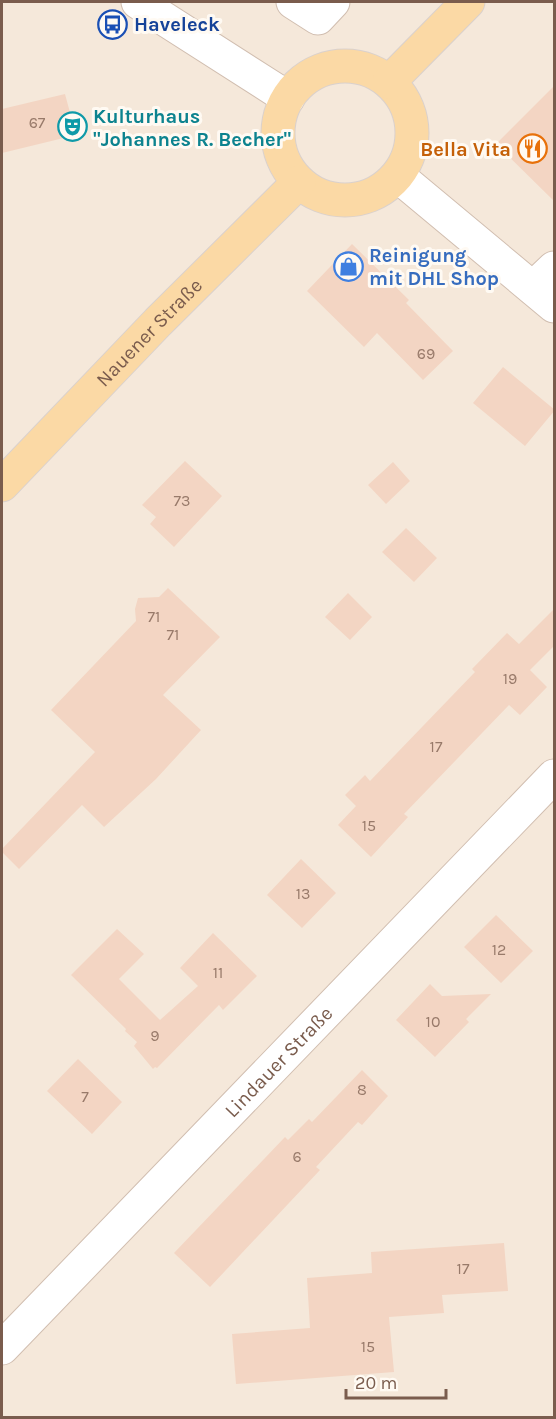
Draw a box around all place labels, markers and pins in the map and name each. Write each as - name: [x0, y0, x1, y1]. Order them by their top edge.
- bus stop icon: Haveleck: [97, 8, 129, 40]
- place label: Haveleck: [134, 13, 220, 36]
- place label: Kulturhaus "Johannes R. Becher": [93, 105, 291, 151]
- theatre icon: Kulturhaus "Johannes R. Becher": [56, 111, 88, 143]
- restaurant icon: Bella Vita: [516, 133, 548, 165]
- place label: Bella Vita: [420, 138, 511, 161]
- place label: Reinigung mit DHL Shop: [369, 244, 499, 290]
- shop icon: Reinigung mit DHL Shop: [332, 250, 364, 282]

